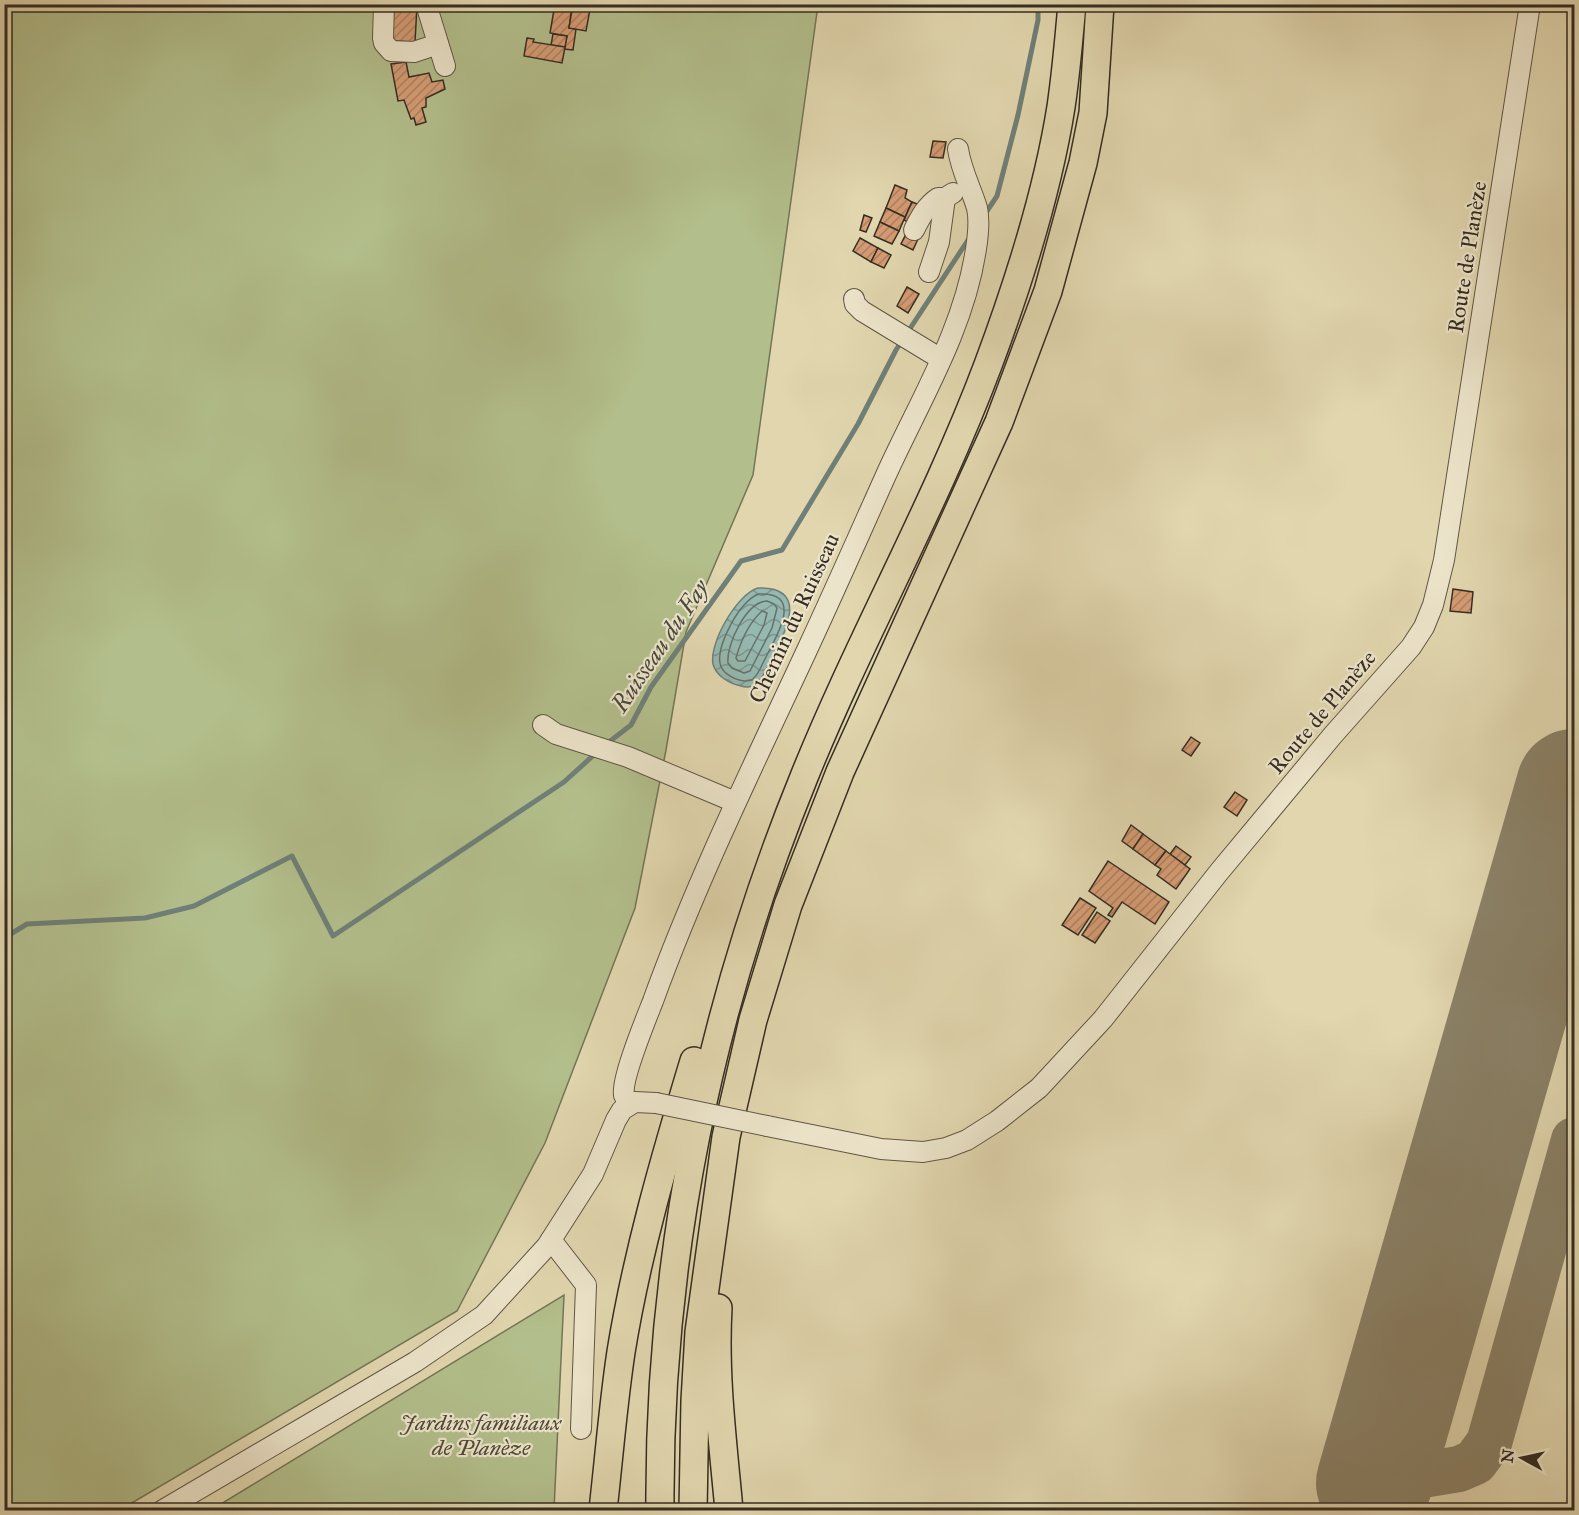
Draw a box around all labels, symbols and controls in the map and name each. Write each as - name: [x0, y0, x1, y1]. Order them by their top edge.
- street label: Route de Planèze: [1442, 179, 1492, 335]
- street label: Chemin du Ruisseau: [743, 529, 845, 707]
- water label: Ruisseau du Fay: [604, 573, 716, 719]
- street label: Route de Planèze: [1262, 645, 1382, 779]
- park label: Jardins familiaux de Planèze: [399, 1409, 563, 1461]
- north arrow: [1492, 1428, 1552, 1488]
- text: N: [1497, 1448, 1518, 1464]

